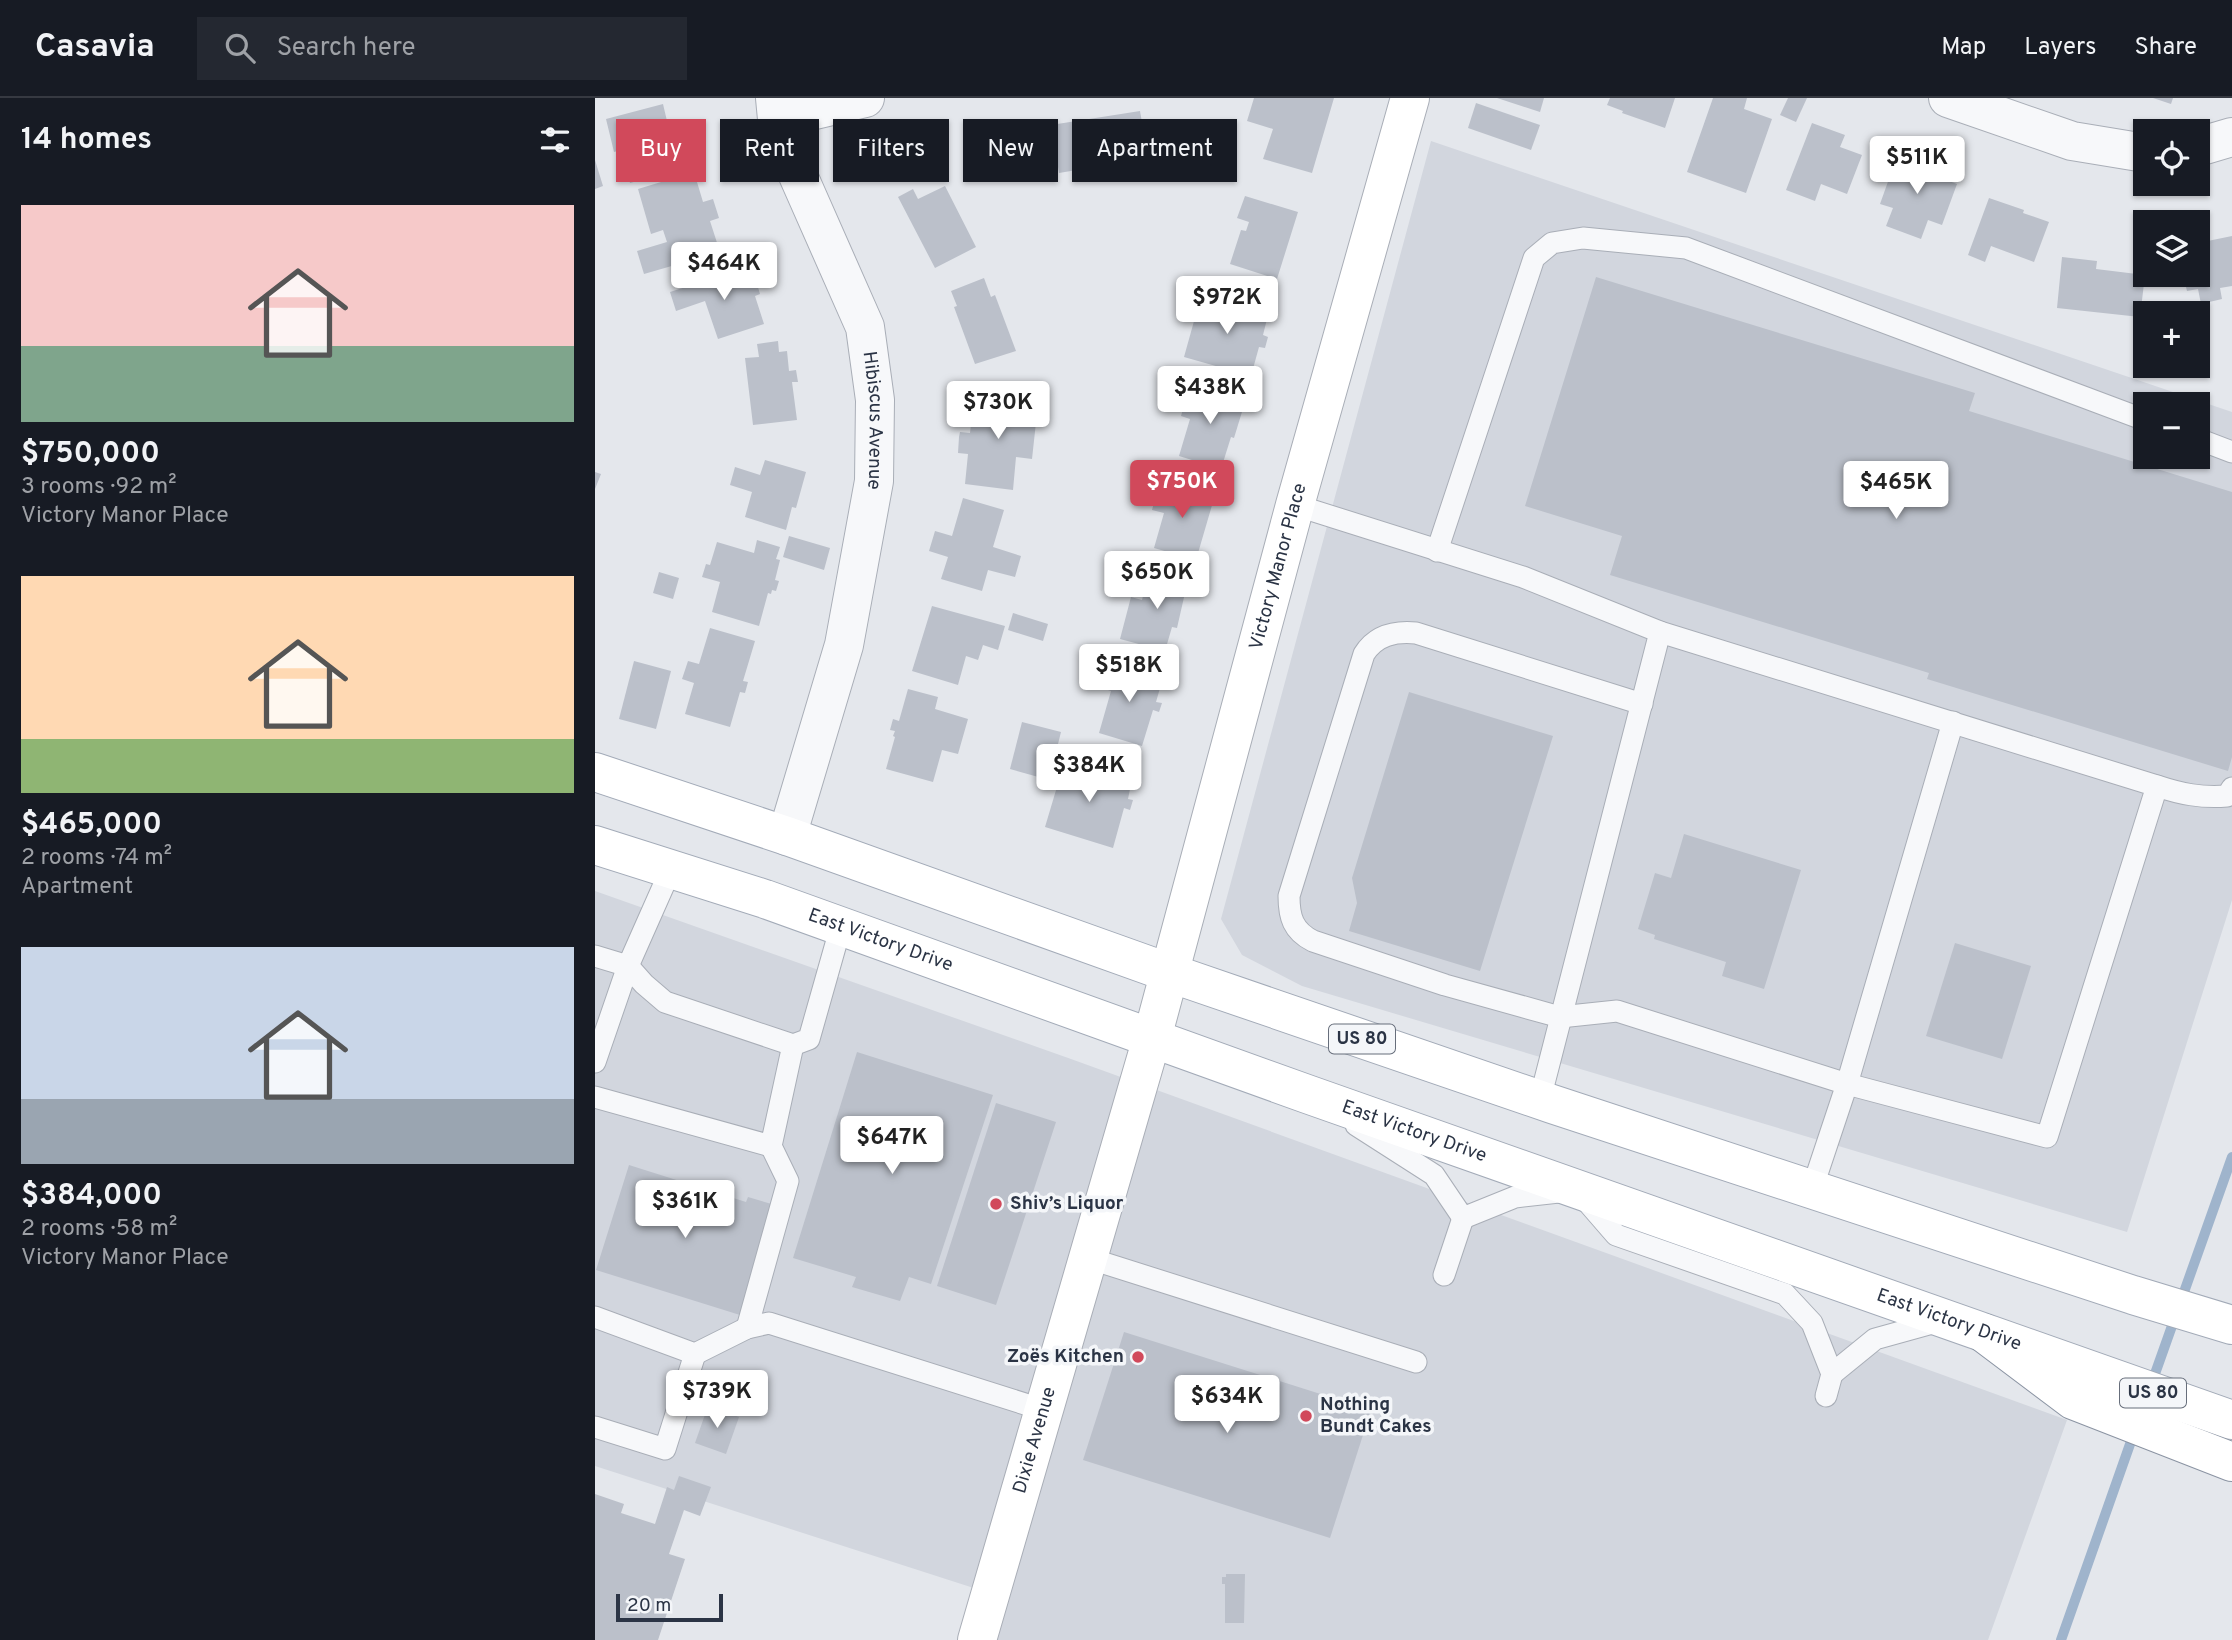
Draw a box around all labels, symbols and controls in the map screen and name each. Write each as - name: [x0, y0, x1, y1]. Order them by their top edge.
- search box: [197, 17, 687, 80]
- text: Casavia: [35, 27, 155, 69]
- icon: search: [221, 29, 259, 67]
- text: Search here: [277, 32, 416, 65]
- text: Map: [1941, 33, 1986, 63]
- text: Layers: [2024, 33, 2096, 63]
- text: Share: [2134, 33, 2197, 63]
- chip: Buy: [616, 119, 706, 182]
- chip: Rent: [720, 119, 819, 182]
- chip: Filters: [833, 119, 949, 182]
- chip: New: [963, 119, 1058, 182]
- chip: Apartment: [1072, 119, 1237, 182]
- map controls: [2133, 119, 2210, 469]
- button: locate: [2133, 119, 2210, 196]
- icon: filters: [536, 121, 574, 159]
- text: 14 homes: [21, 122, 152, 159]
- pin: $511K: [1868, 136, 1966, 196]
- text: $511K: [1886, 144, 1948, 173]
- button: layers: [2133, 210, 2210, 287]
- pin: $464K: [675, 242, 773, 302]
- icon: home: [235, 250, 361, 376]
- text: $464K: [687, 250, 761, 279]
- pin: $972K: [1178, 276, 1276, 336]
- text: $972K: [1192, 284, 1262, 313]
- button: +: [2133, 301, 2210, 378]
- street label: Hibiscus Avenue: [856, 350, 887, 492]
- pin: $438K: [1161, 366, 1259, 426]
- text: $438K: [1173, 374, 1247, 403]
- pin: $730K: [949, 382, 1047, 441]
- text: $730K: [963, 389, 1033, 418]
- button: −: [2133, 392, 2210, 469]
- text: $750,000: [21, 436, 160, 473]
- pin: $750K: [1133, 460, 1231, 520]
- pin: $465K: [1847, 462, 1945, 521]
- text: $750K: [1146, 468, 1218, 497]
- text: $465K: [1859, 469, 1933, 498]
- text: 3 rooms · 92 m²: [21, 473, 177, 502]
- street label: Victory Manor Place: [1245, 481, 1313, 653]
- text: Victory Manor Place: [21, 502, 229, 531]
- pin: $650K: [1108, 552, 1206, 611]
- text: $650K: [1120, 559, 1194, 588]
- icon: home: [235, 621, 361, 747]
- pin: $518K: [1080, 644, 1178, 704]
- text: $518K: [1095, 652, 1163, 681]
- pin: $384K: [1040, 744, 1138, 804]
- text: $384K: [1052, 752, 1126, 781]
- text: $465,000: [21, 807, 162, 844]
- text: 2 rooms · 74 m²: [21, 844, 172, 873]
- text: Apartment: [21, 873, 133, 902]
- street label: East Victory Drive: [805, 903, 956, 978]
- icon: home: [235, 992, 361, 1118]
- road number: US 80: [1329, 1024, 1395, 1054]
- street label: East Victory Drive: [1338, 1095, 1490, 1168]
- pin: $647K: [843, 1116, 941, 1176]
- text: $647K: [856, 1124, 928, 1153]
- text: $384,000: [21, 1178, 162, 1215]
- pin: $361K: [636, 1180, 734, 1240]
- text: $361K: [651, 1188, 719, 1217]
- place label: Shiv’s Liquor: [1010, 1192, 1124, 1216]
- marker: Shiv’s Liquor: [988, 1196, 1004, 1212]
- text: 2 rooms · 58 m²: [21, 1215, 177, 1244]
- text: Victory Manor Place: [21, 1244, 229, 1273]
- street label: East Victory Drive: [1873, 1284, 2025, 1357]
- place label: Zoës Kitchen: [1007, 1345, 1124, 1369]
- marker: Zoës Kitchen: [1130, 1349, 1146, 1365]
- pin: $739K: [668, 1370, 766, 1430]
- pin: $634K: [1178, 1376, 1276, 1435]
- text: $739K: [682, 1378, 752, 1407]
- road number: US 80: [2120, 1378, 2186, 1408]
- text: $634K: [1191, 1383, 1263, 1412]
- street label: Dixie Avenue: [1008, 1384, 1062, 1496]
- place label: Nothing Bundt Cakes: [1320, 1393, 1432, 1439]
- marker: Nothing Bundt Cakes: [1298, 1408, 1314, 1424]
- scale bar: [616, 1591, 723, 1623]
- text: 20 m: [627, 1594, 671, 1618]

